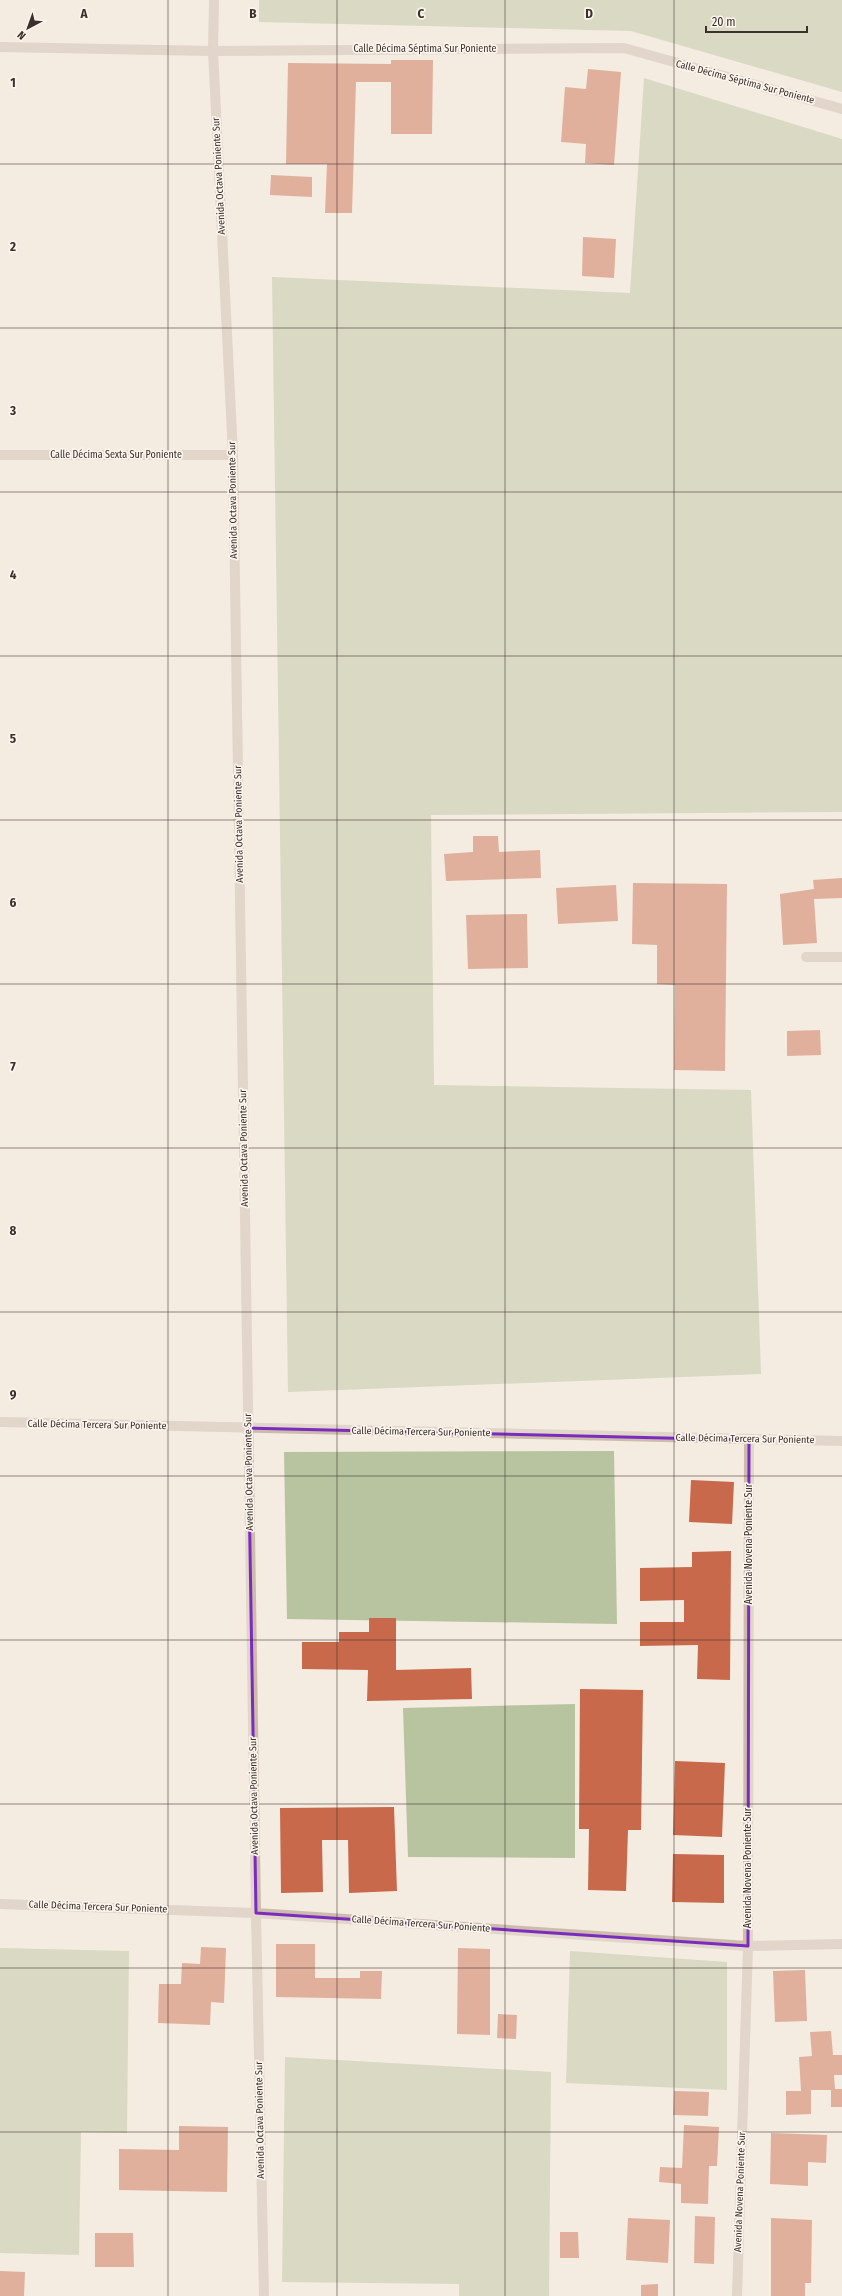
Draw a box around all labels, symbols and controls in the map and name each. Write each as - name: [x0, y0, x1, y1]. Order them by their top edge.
- text: A: [79, 6, 88, 21]
- text: B: [249, 6, 257, 21]
- text: C: [418, 6, 425, 21]
- text: D: [585, 6, 593, 21]
- north arrow: [8, 8, 48, 48]
- scale bar: [706, 8, 807, 34]
- text: 20 m: [712, 15, 736, 29]
- text: N: [15, 28, 29, 42]
- street label: Calle Décima Séptima Sur Poniente: [353, 43, 497, 55]
- street label: Calle Décima Séptima Sur Poniente: [674, 58, 816, 106]
- text: 1: [10, 75, 16, 90]
- street label: Avenida Octava Poniente Sur: [210, 117, 228, 235]
- text: 2: [9, 239, 16, 254]
- text: 3: [9, 403, 16, 418]
- street label: Avenida Octava Poniente Sur: [226, 441, 240, 559]
- street label: Calle Décima Sexta Sur Poniente: [50, 449, 182, 461]
- text: 4: [10, 567, 17, 582]
- text: 5: [10, 731, 16, 746]
- street label: Avenida Octava Poniente Sur: [232, 765, 246, 883]
- text: 6: [10, 895, 17, 910]
- text: 7: [10, 1059, 16, 1074]
- street label: Avenida Octava Poniente Sur: [237, 1089, 251, 1207]
- text: 8: [10, 1223, 17, 1238]
- text: 9: [10, 1387, 17, 1402]
- street label: Avenida Octava Poniente Sur: [242, 1413, 256, 1531]
- street label: Calle Décima Tercera Sur Poniente: [28, 1418, 167, 1432]
- street label: Calle Décima Tercera Sur Poniente: [352, 1425, 491, 1439]
- street label: Calle Décima Tercera Sur Poniente: [676, 1432, 815, 1446]
- street label: Avenida Novena Poniente Sur: [743, 1483, 755, 1604]
- street label: Avenida Octava Poniente Sur: [247, 1737, 261, 1855]
- street label: Avenida Novena Poniente Sur: [742, 1807, 754, 1928]
- street label: Calle Décima Tercera Sur Poniente: [28, 1899, 168, 1915]
- street label: Calle Décima Tercera Sur Poniente: [351, 1913, 491, 1935]
- street label: Avenida Octava Poniente Sur: [253, 2061, 267, 2179]
- street label: Avenida Novena Poniente Sur: [732, 2131, 748, 2252]

